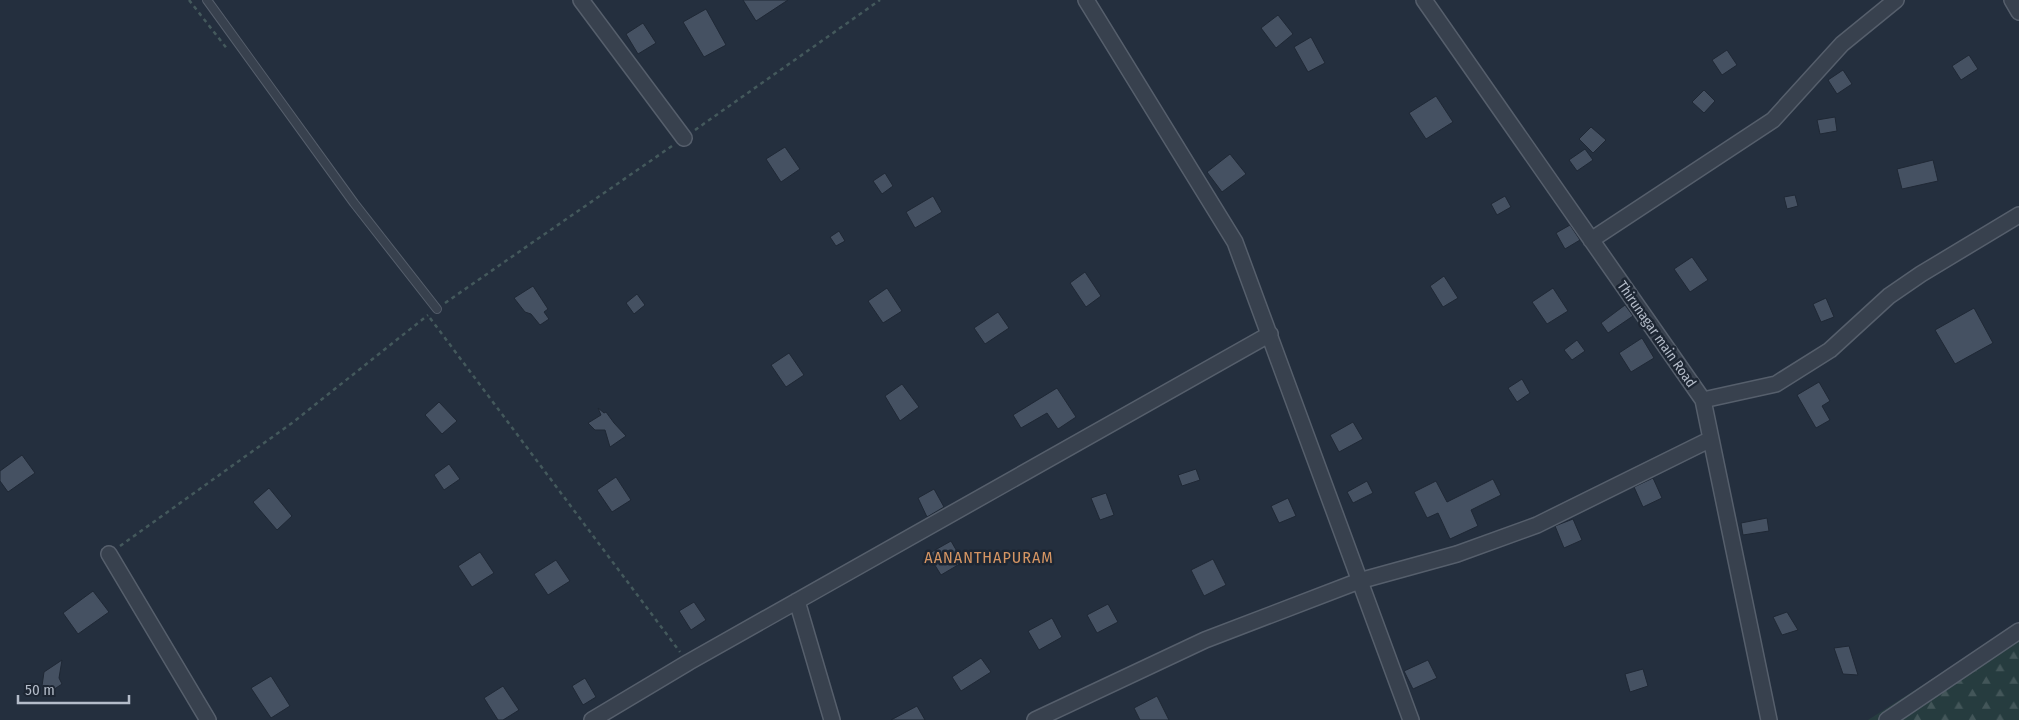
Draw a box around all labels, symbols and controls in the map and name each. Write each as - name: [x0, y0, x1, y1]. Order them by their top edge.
- street label: Thirunagar main Road: [1614, 278, 1700, 391]
- district label: AANANTHAPURAM: [924, 548, 1054, 567]
- scale bar: [18, 672, 129, 704]
- text: 50 m: [25, 681, 55, 699]

